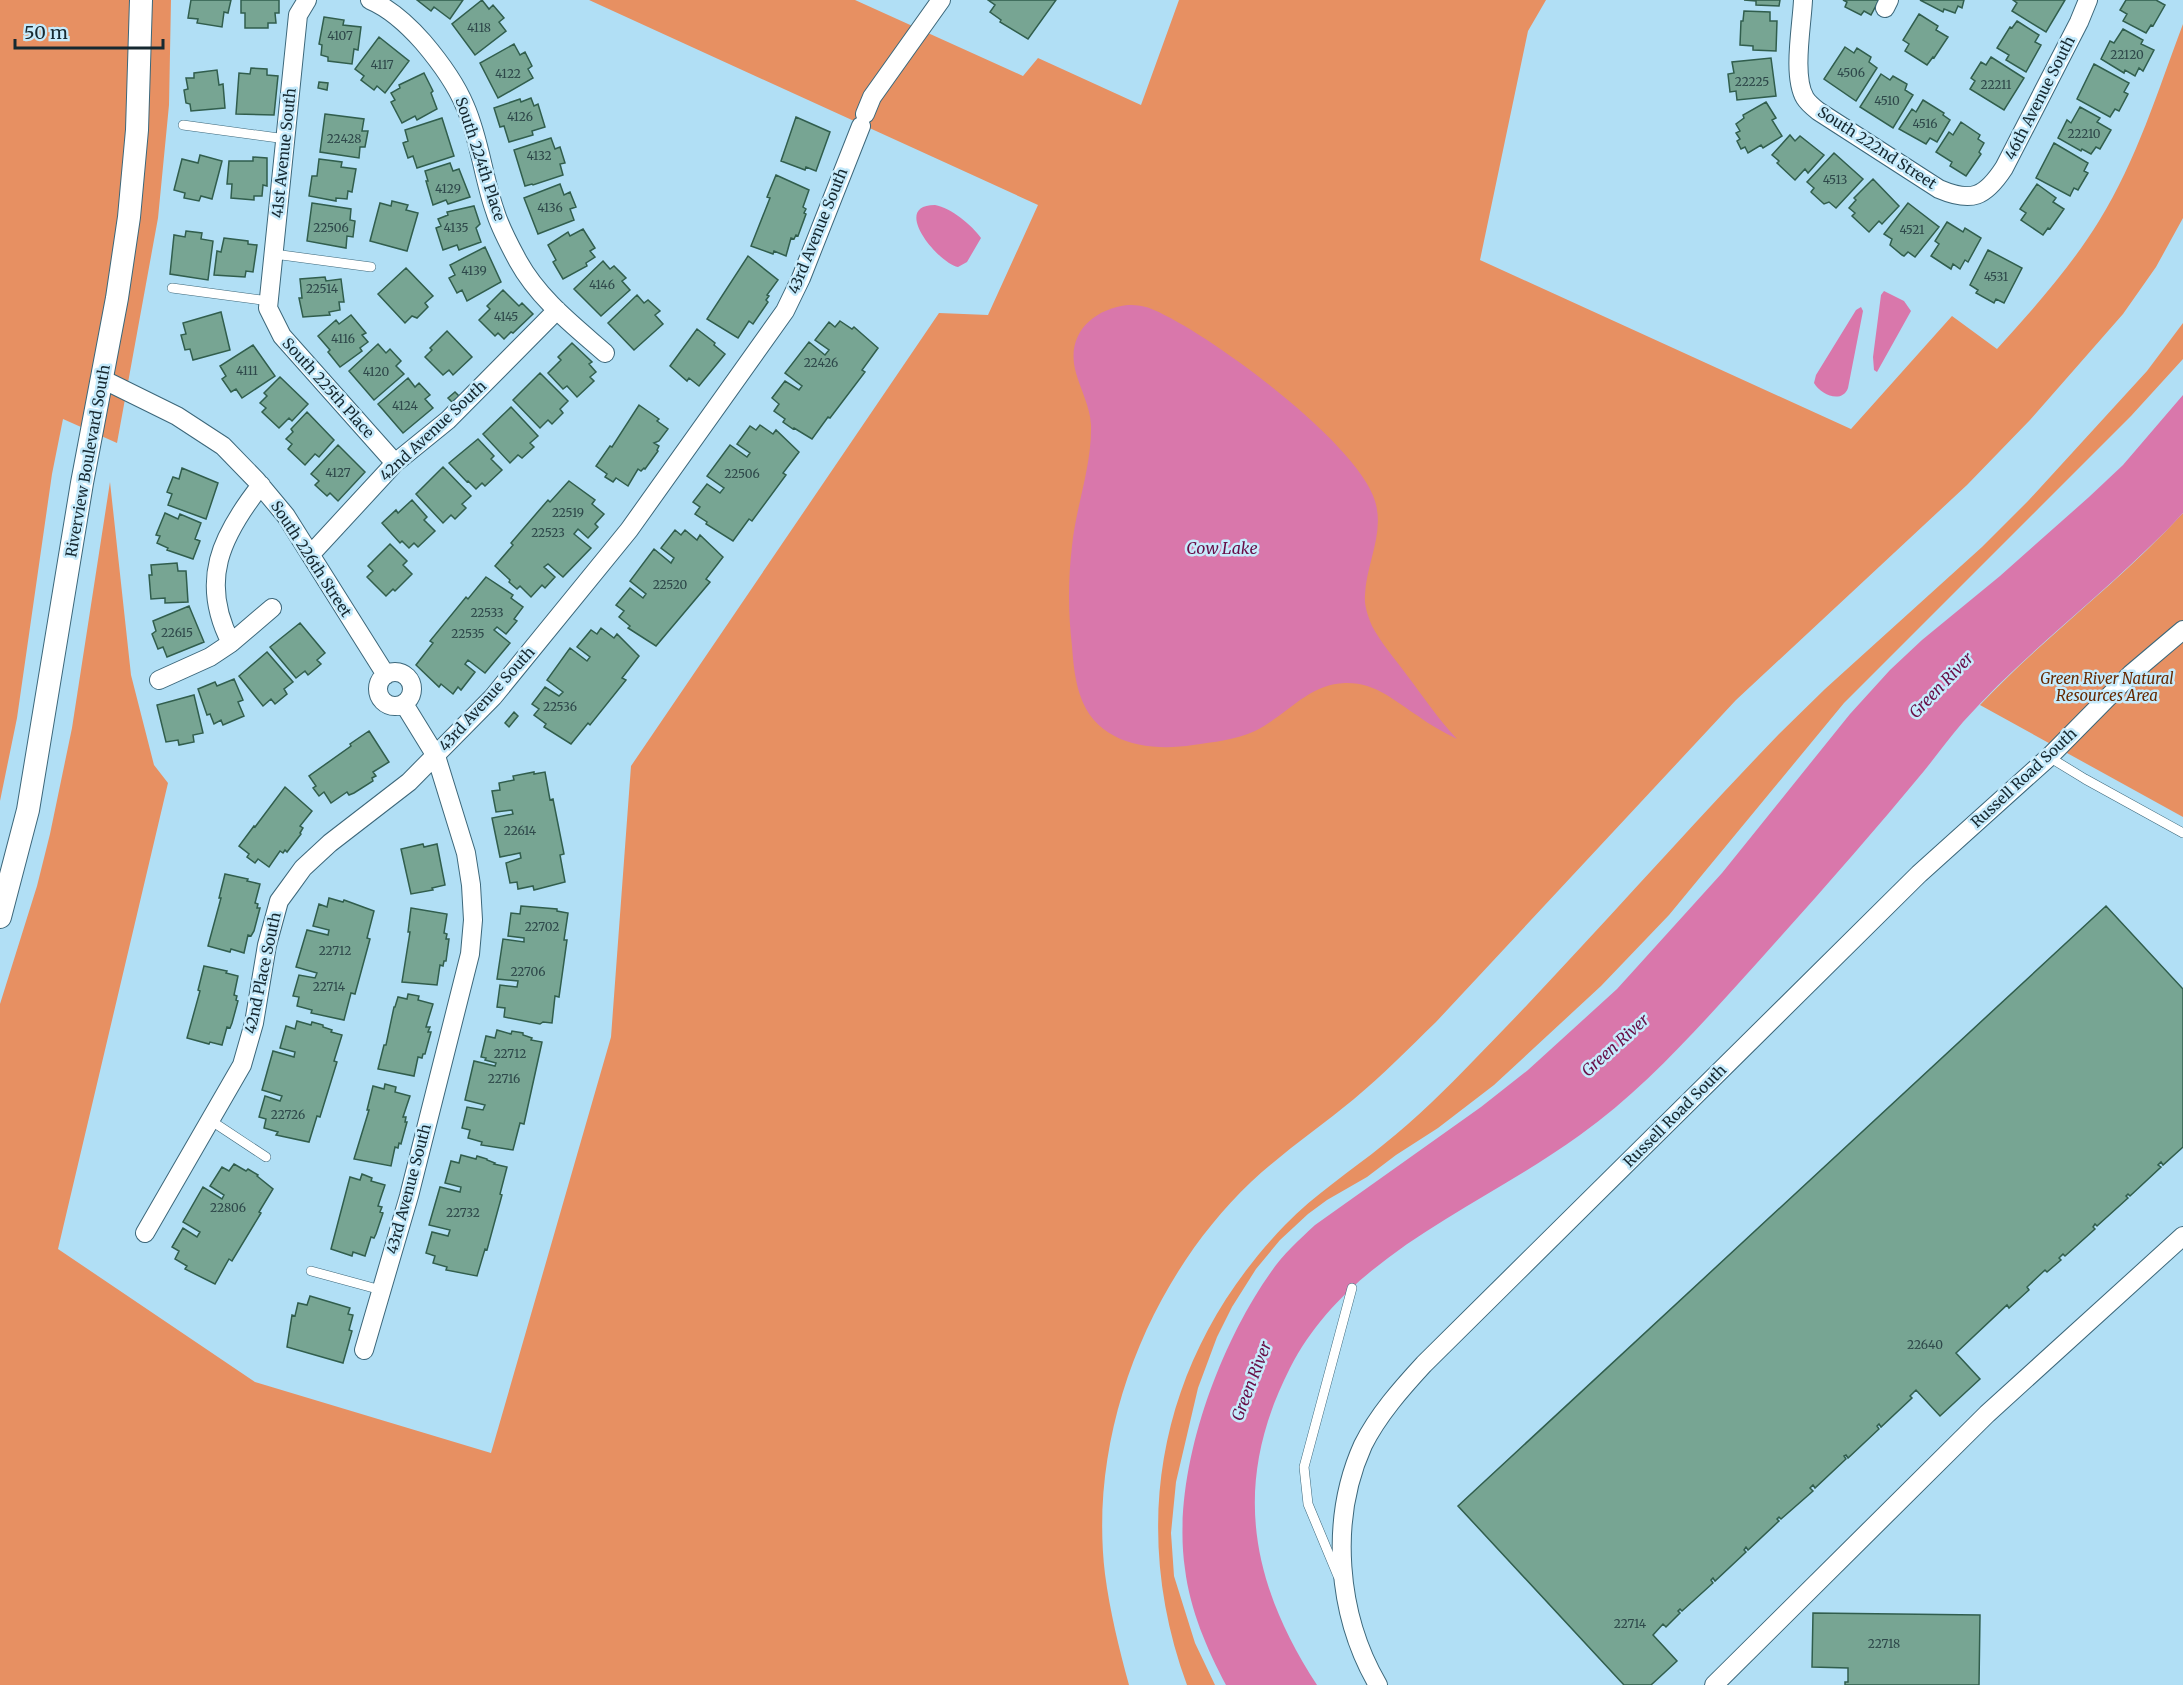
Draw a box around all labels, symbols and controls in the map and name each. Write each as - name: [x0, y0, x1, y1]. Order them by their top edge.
- scale bar: [15, 12, 164, 50]
- house number: 4118: [467, 20, 491, 35]
- text: 50 m: [24, 21, 68, 44]
- house number: 4107: [327, 28, 353, 43]
- street label: 46th Avenue South: [2000, 33, 2079, 163]
- house number: 22120: [2110, 47, 2144, 62]
- house number: 4117: [370, 57, 394, 72]
- house number: 4506: [1837, 65, 1865, 80]
- house number: 4122: [495, 66, 521, 81]
- house number: 22225: [1735, 74, 1769, 89]
- house number: 22211: [1980, 77, 2012, 92]
- street label: 41st Avenue South: [267, 87, 300, 219]
- house number: 4510: [1874, 93, 1900, 108]
- street label: South 224th Place: [451, 95, 510, 223]
- street label: South 222nd Street: [1814, 102, 1940, 193]
- house number: 4126: [507, 109, 533, 124]
- house number: 4516: [1913, 116, 1937, 131]
- house number: 22210: [2067, 126, 2101, 141]
- house number: 22428: [327, 131, 361, 146]
- house number: 4132: [526, 148, 552, 163]
- street label: 43rd Avenue South: [784, 165, 851, 297]
- house number: 4513: [1823, 172, 1847, 187]
- house number: 4129: [435, 181, 461, 196]
- house number: 4136: [537, 200, 563, 215]
- house number: 22506: [313, 220, 349, 235]
- house number: 4135: [444, 220, 468, 235]
- house number: 4521: [1899, 222, 1925, 237]
- house number: 4139: [461, 263, 487, 278]
- house number: 4531: [1984, 269, 2009, 284]
- house number: 4146: [589, 277, 615, 292]
- house number: 22514: [306, 281, 339, 296]
- house number: 4145: [494, 309, 518, 324]
- house number: 4116: [331, 331, 355, 346]
- street label: South 225th Place: [278, 334, 378, 442]
- house number: 22426: [804, 355, 838, 370]
- street label: Riverview Boulevard South: [61, 363, 114, 559]
- house number: 4111: [236, 363, 259, 378]
- house number: 4120: [363, 364, 389, 379]
- street label: 42nd Avenue South: [375, 376, 490, 485]
- house number: 4124: [392, 398, 419, 413]
- house number: 4127: [325, 465, 351, 480]
- house number: 22506: [724, 466, 760, 481]
- street label: South 226th Street: [267, 497, 356, 620]
- house number: 22519: [552, 505, 584, 520]
- house number: 22523: [531, 525, 565, 540]
- water label: Cow Lake: [1186, 538, 1258, 558]
- house number: 22520: [653, 577, 688, 592]
- house number: 22533: [470, 605, 504, 620]
- house number: 22615: [161, 625, 193, 640]
- house number: 22535: [451, 626, 485, 641]
- street label: 43rd Avenue South: [435, 642, 539, 755]
- water label: Green River: [1905, 648, 1978, 722]
- park label: Green River Natural Resources Area: [2040, 669, 2174, 705]
- house number: 22536: [543, 699, 577, 714]
- street label: Russell Road South: [1967, 724, 2081, 832]
- house number: 22614: [504, 823, 537, 838]
- street label: 42nd Place South: [240, 910, 285, 1035]
- house number: 22702: [525, 919, 559, 934]
- house number: 22712: [319, 943, 351, 958]
- house number: 22706: [510, 964, 546, 979]
- house number: 22714: [313, 979, 346, 994]
- water label: Green River: [1577, 1009, 1653, 1080]
- house number: 22712: [494, 1046, 526, 1061]
- street label: Russell Road South: [1619, 1060, 1730, 1171]
- house number: 22716: [488, 1071, 520, 1086]
- house number: 22726: [271, 1107, 305, 1122]
- street label: 43rd Avenue South: [382, 1122, 435, 1256]
- house number: 22806: [210, 1200, 246, 1215]
- house number: 22732: [446, 1205, 480, 1220]
- house number: 22640: [1907, 1337, 1943, 1352]
- water label: Green River: [1227, 1338, 1275, 1424]
- house number: 22714: [1614, 1616, 1647, 1631]
- house number: 22718: [1868, 1636, 1900, 1651]

